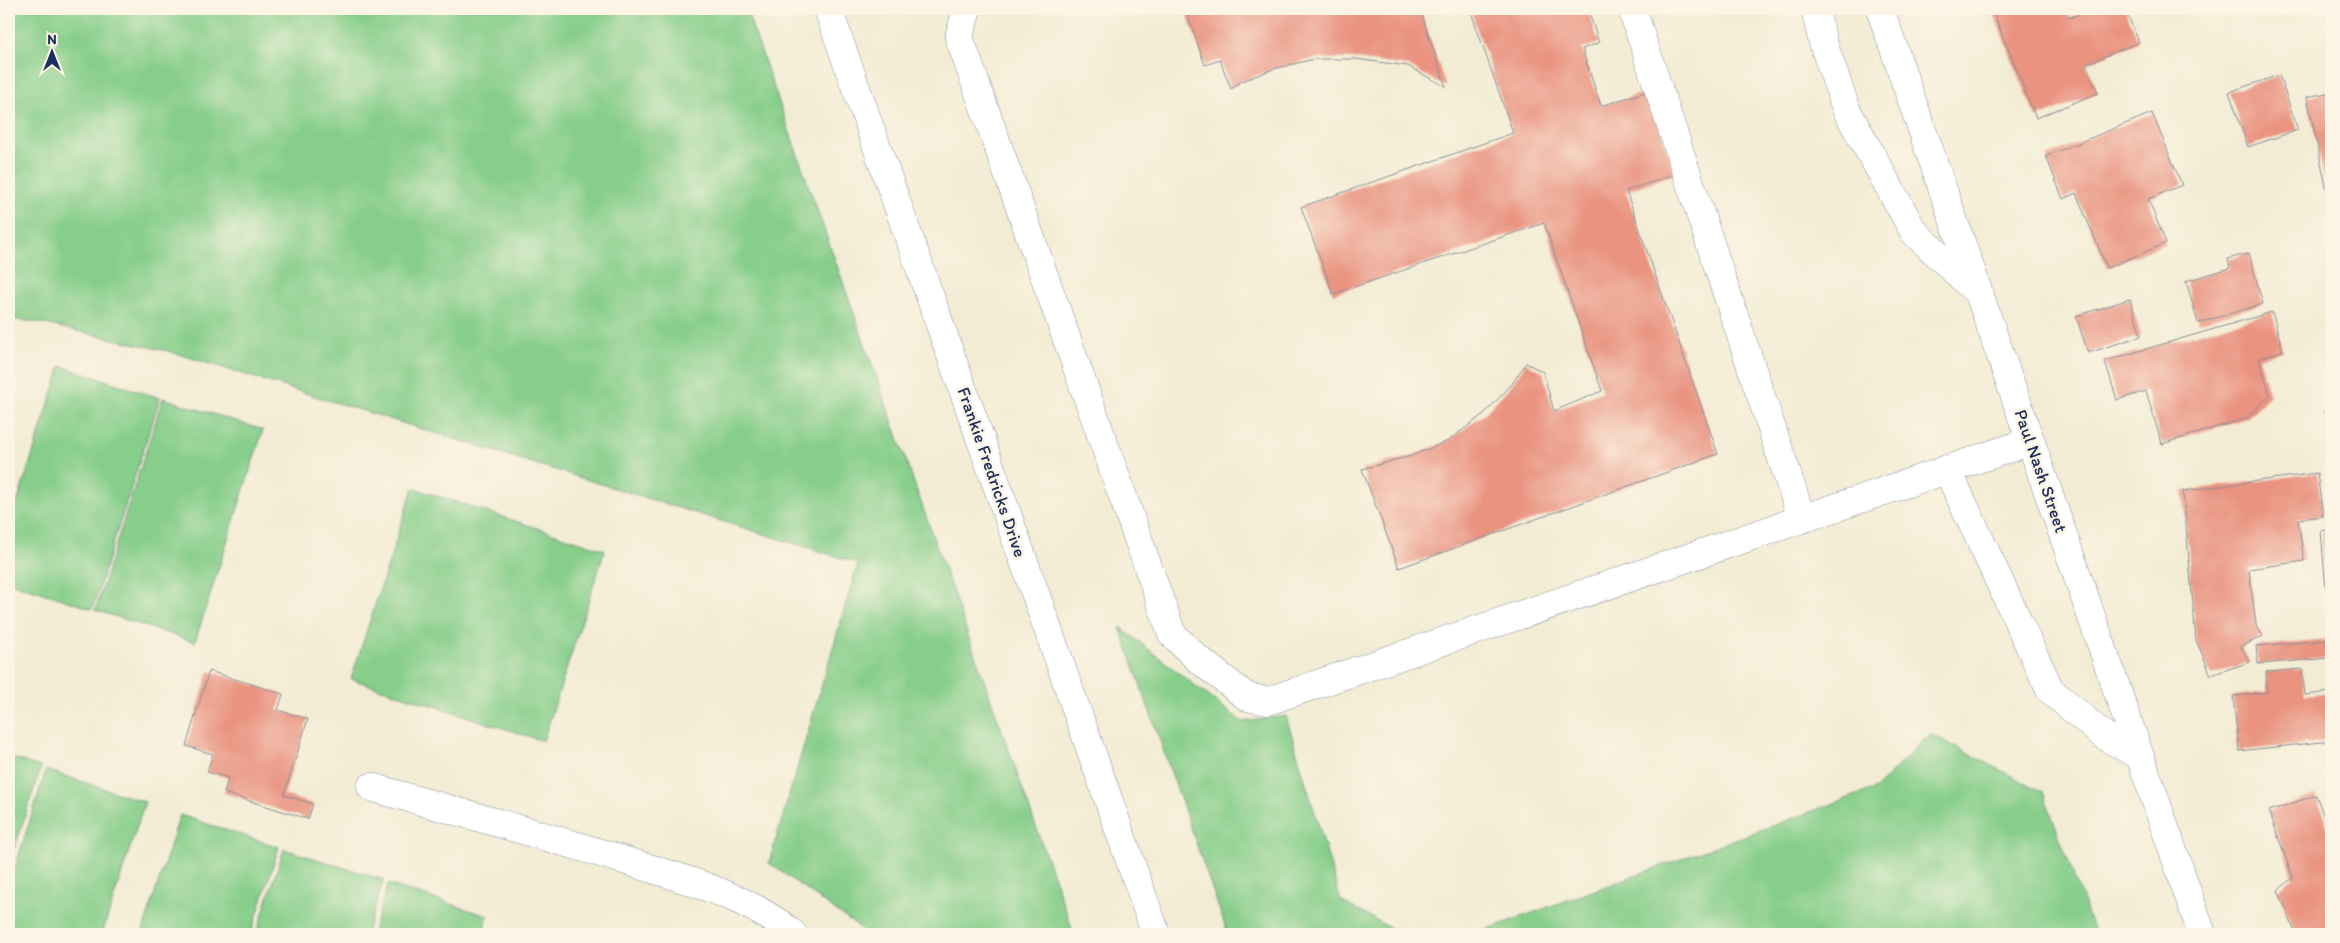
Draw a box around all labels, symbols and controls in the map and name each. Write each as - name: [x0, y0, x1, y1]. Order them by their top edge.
- north arrow: [28, 28, 78, 78]
- text: N: [47, 31, 57, 48]
- street label: Frankie Fredricks Drive: [953, 384, 1031, 560]
- street label: Paul Nash Street: [2010, 407, 2072, 536]

